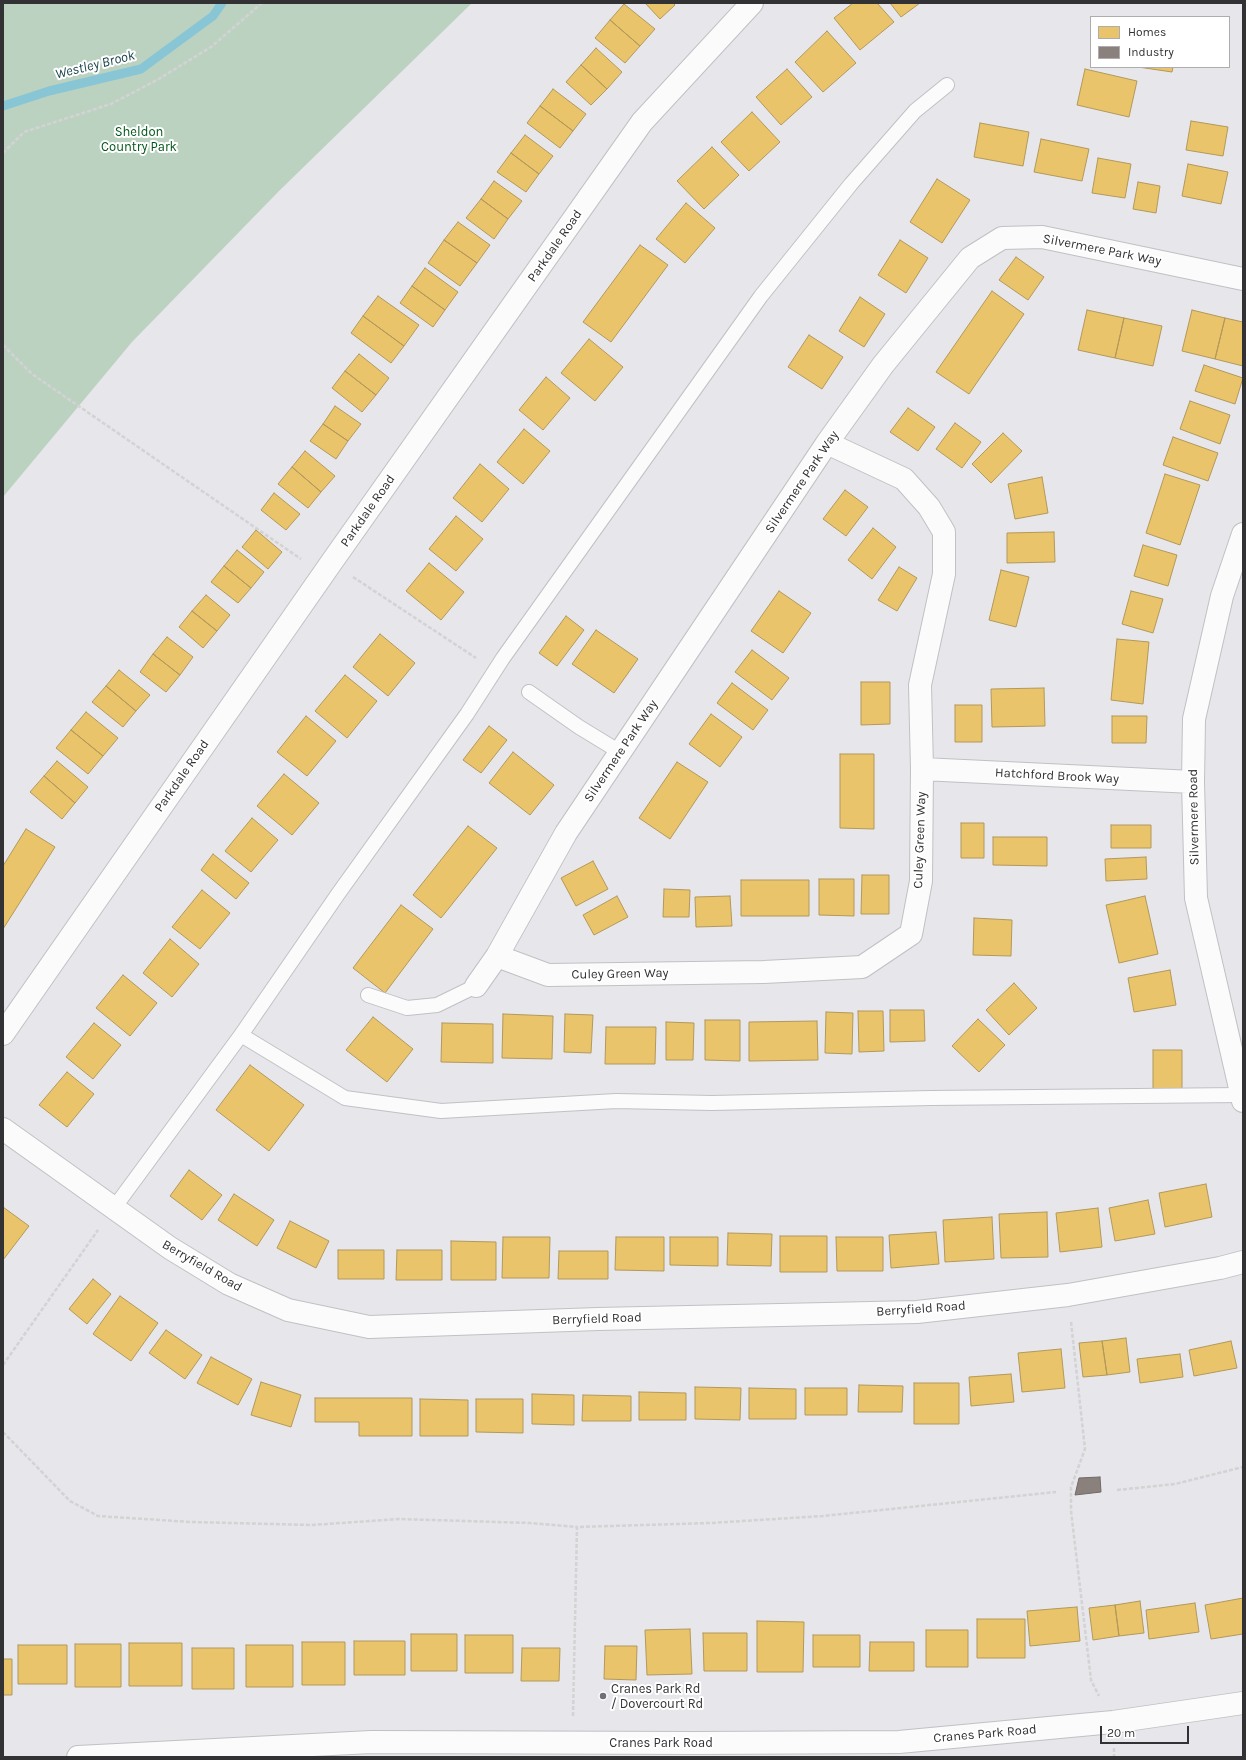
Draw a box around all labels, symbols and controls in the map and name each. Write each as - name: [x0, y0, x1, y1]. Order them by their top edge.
- legend: [1090, 16, 1230, 68]
- text: Homes: [1128, 25, 1166, 39]
- text: Industry: [1128, 45, 1174, 59]
- water label: Westley Brook: [54, 47, 136, 83]
- park label: Sheldon Country Park: [101, 124, 177, 155]
- street label: Parkdale Road: [524, 207, 586, 285]
- street label: Silvermere Park Way: [1041, 231, 1163, 269]
- street label: Silvermere Park Way: [762, 428, 842, 536]
- street label: Parkdale Road: [337, 472, 399, 550]
- street label: Silvermere Park Way: [581, 697, 661, 805]
- street label: Parkdale Road: [151, 737, 213, 815]
- street label: Hatchford Brook Way: [995, 765, 1119, 787]
- street label: Silvermere Road: [1185, 769, 1203, 865]
- street label: Culey Green Way: [911, 791, 929, 889]
- street label: Culey Green Way: [571, 965, 669, 983]
- street label: Berryfield Road: [159, 1237, 245, 1295]
- street label: Berryfield Road: [876, 1298, 966, 1320]
- street label: Berryfield Road: [552, 1310, 642, 1328]
- place label: Cranes Park Rd / Dovercourt Rd: [611, 1681, 703, 1712]
- marker: Cranes Park Rd / Dovercourt Rd: [598, 1691, 608, 1701]
- scale bar: [1102, 1718, 1191, 1744]
- street label: Cranes Park Road: [933, 1722, 1037, 1746]
- text: 20 m: [1107, 1726, 1135, 1740]
- street label: Cranes Park Road: [609, 1735, 713, 1751]

